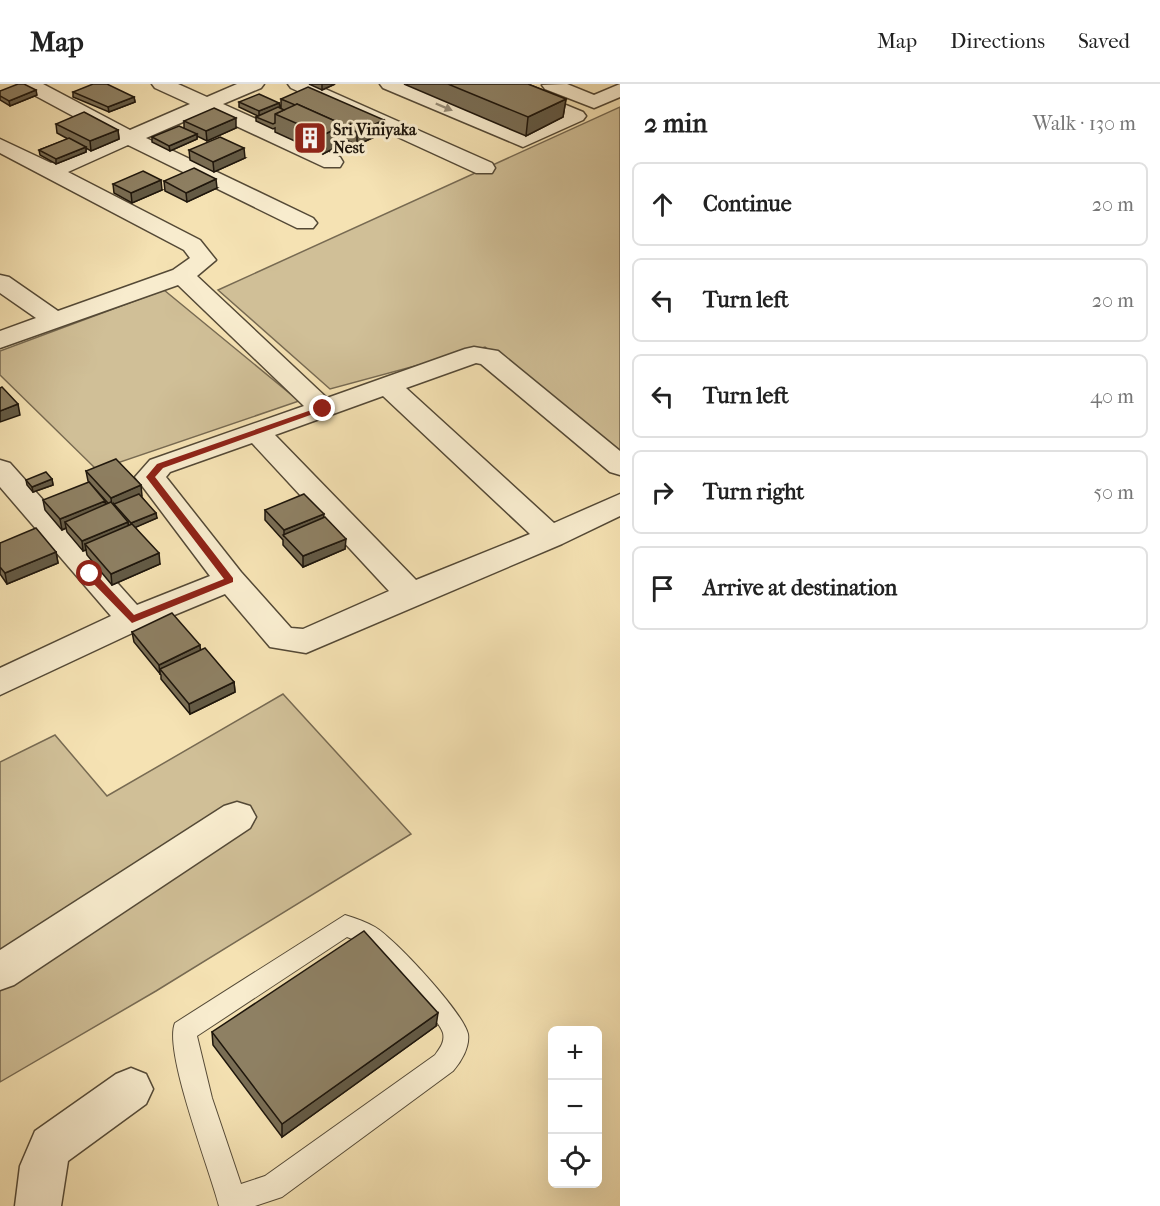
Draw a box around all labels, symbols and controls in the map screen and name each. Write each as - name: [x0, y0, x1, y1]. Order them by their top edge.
- text: Map: [30, 25, 84, 58]
- text: Map: [877, 29, 917, 53]
- text: Directions: [950, 29, 1045, 53]
- text: Saved: [1078, 29, 1130, 53]
- one-way arrow: [435, 102, 453, 112]
- text: 2 min: [644, 108, 707, 139]
- text: Walk · 130 m: [1033, 112, 1136, 135]
- building icon: Sri Viniyaka Nest: [292, 120, 328, 156]
- place label: Sri Viniyaka Nest: [333, 120, 417, 157]
- icon: ahead: [646, 188, 679, 221]
- text: Continue: [703, 191, 792, 217]
- text: 20 m: [1092, 193, 1134, 216]
- icon: left: [646, 284, 679, 317]
- text: Turn left: [703, 287, 789, 313]
- text: 20 m: [1092, 289, 1134, 312]
- icon: left: [646, 380, 679, 413]
- text: Turn left: [703, 383, 789, 409]
- text: 40 m: [1090, 385, 1134, 408]
- route end: [309, 395, 335, 421]
- icon: right: [646, 476, 679, 509]
- text: Turn right: [703, 479, 804, 505]
- text: 50 m: [1093, 481, 1134, 504]
- route start: [76, 560, 102, 586]
- icon: arrive: [646, 572, 679, 605]
- text: Arrive at destination: [703, 575, 897, 601]
- map controls: [548, 1026, 602, 1188]
- button: +: [548, 1026, 602, 1080]
- button: −: [548, 1080, 602, 1134]
- button: locate: [548, 1134, 602, 1188]

